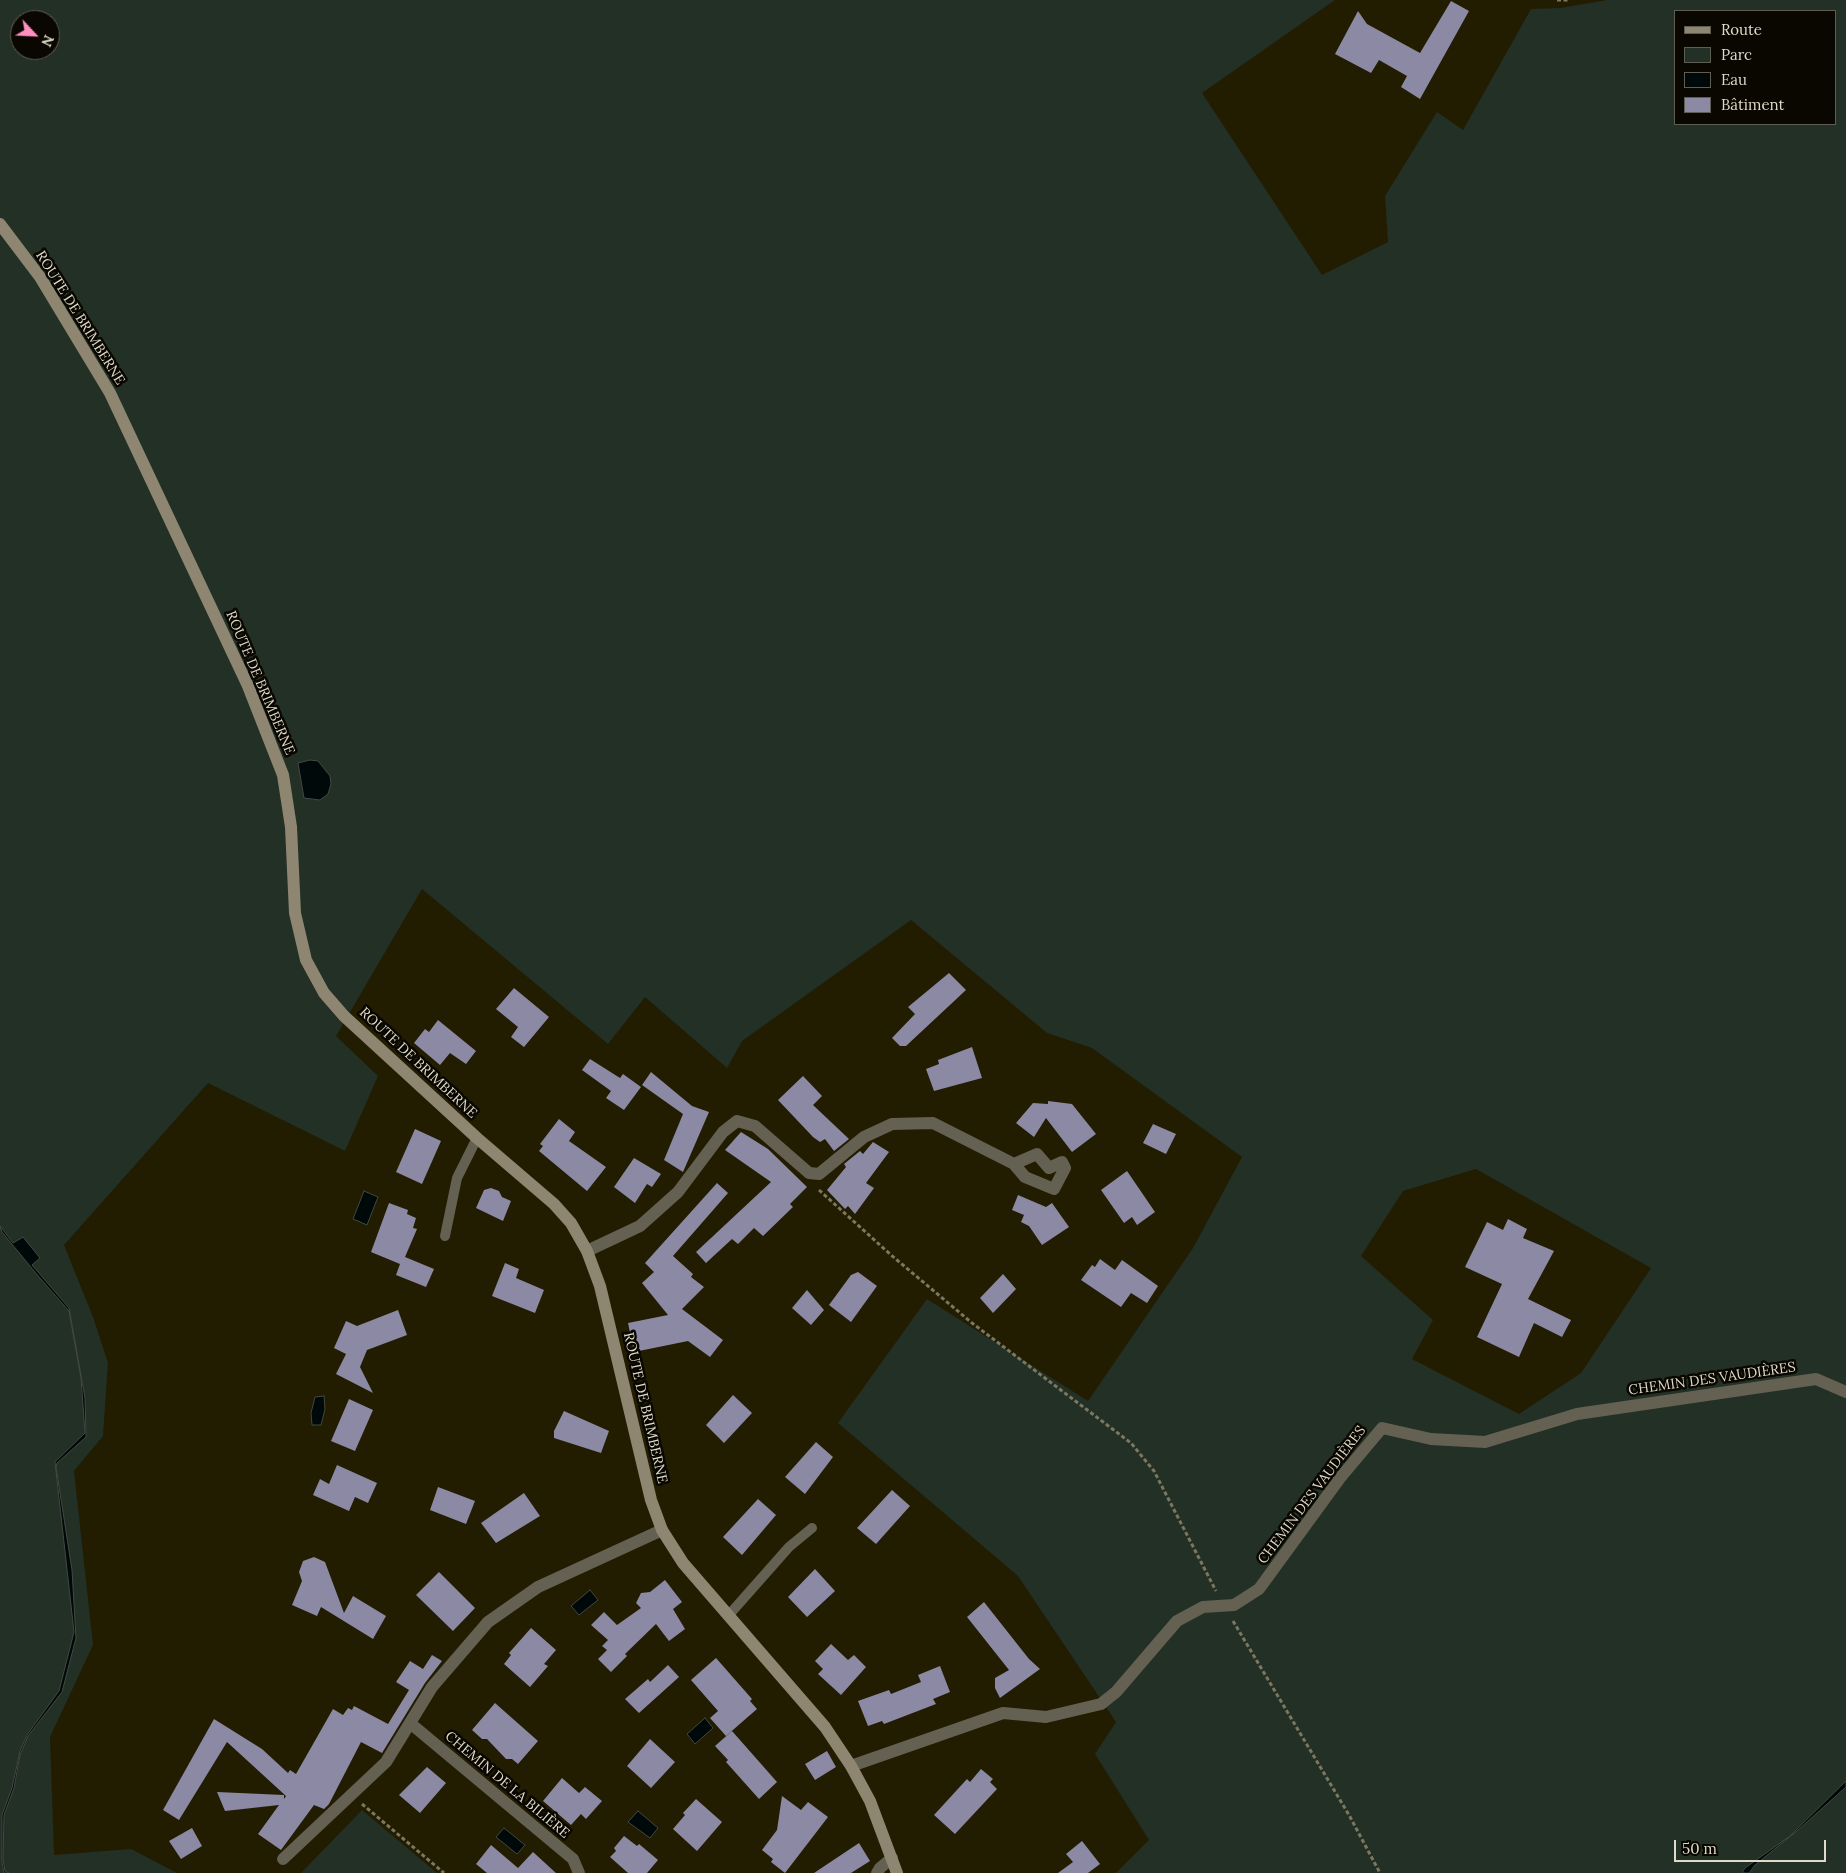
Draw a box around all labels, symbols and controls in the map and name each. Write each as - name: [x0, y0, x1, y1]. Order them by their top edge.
- north arrow: [10, 10, 60, 60]
- legend: [1674, 10, 1836, 125]
- text: Route: [1721, 20, 1762, 39]
- text: N: [37, 32, 58, 50]
- text: Parc: [1721, 45, 1752, 64]
- text: Eau: [1721, 70, 1747, 89]
- text: Bâtiment: [1721, 95, 1784, 114]
- street label: ROUTE DE BRIMBERNE: [32, 248, 128, 388]
- street label: ROUTE DE BRIMBERNE: [222, 608, 298, 758]
- street label: ROUTE DE BRIMBERNE: [356, 1004, 480, 1122]
- street label: ROUTE DE BRIMBERNE: [619, 1331, 671, 1485]
- street label: CHEMIN DES VAUDIÈRES: [1627, 1359, 1797, 1399]
- street label: CHEMIN DES VAUDIÈRES: [1255, 1423, 1369, 1567]
- street label: CHEMIN DE LA BILIÈRE: [441, 1728, 573, 1842]
- scale bar: [1676, 1830, 1828, 1862]
- text: 50 m: [1682, 1839, 1717, 1858]

